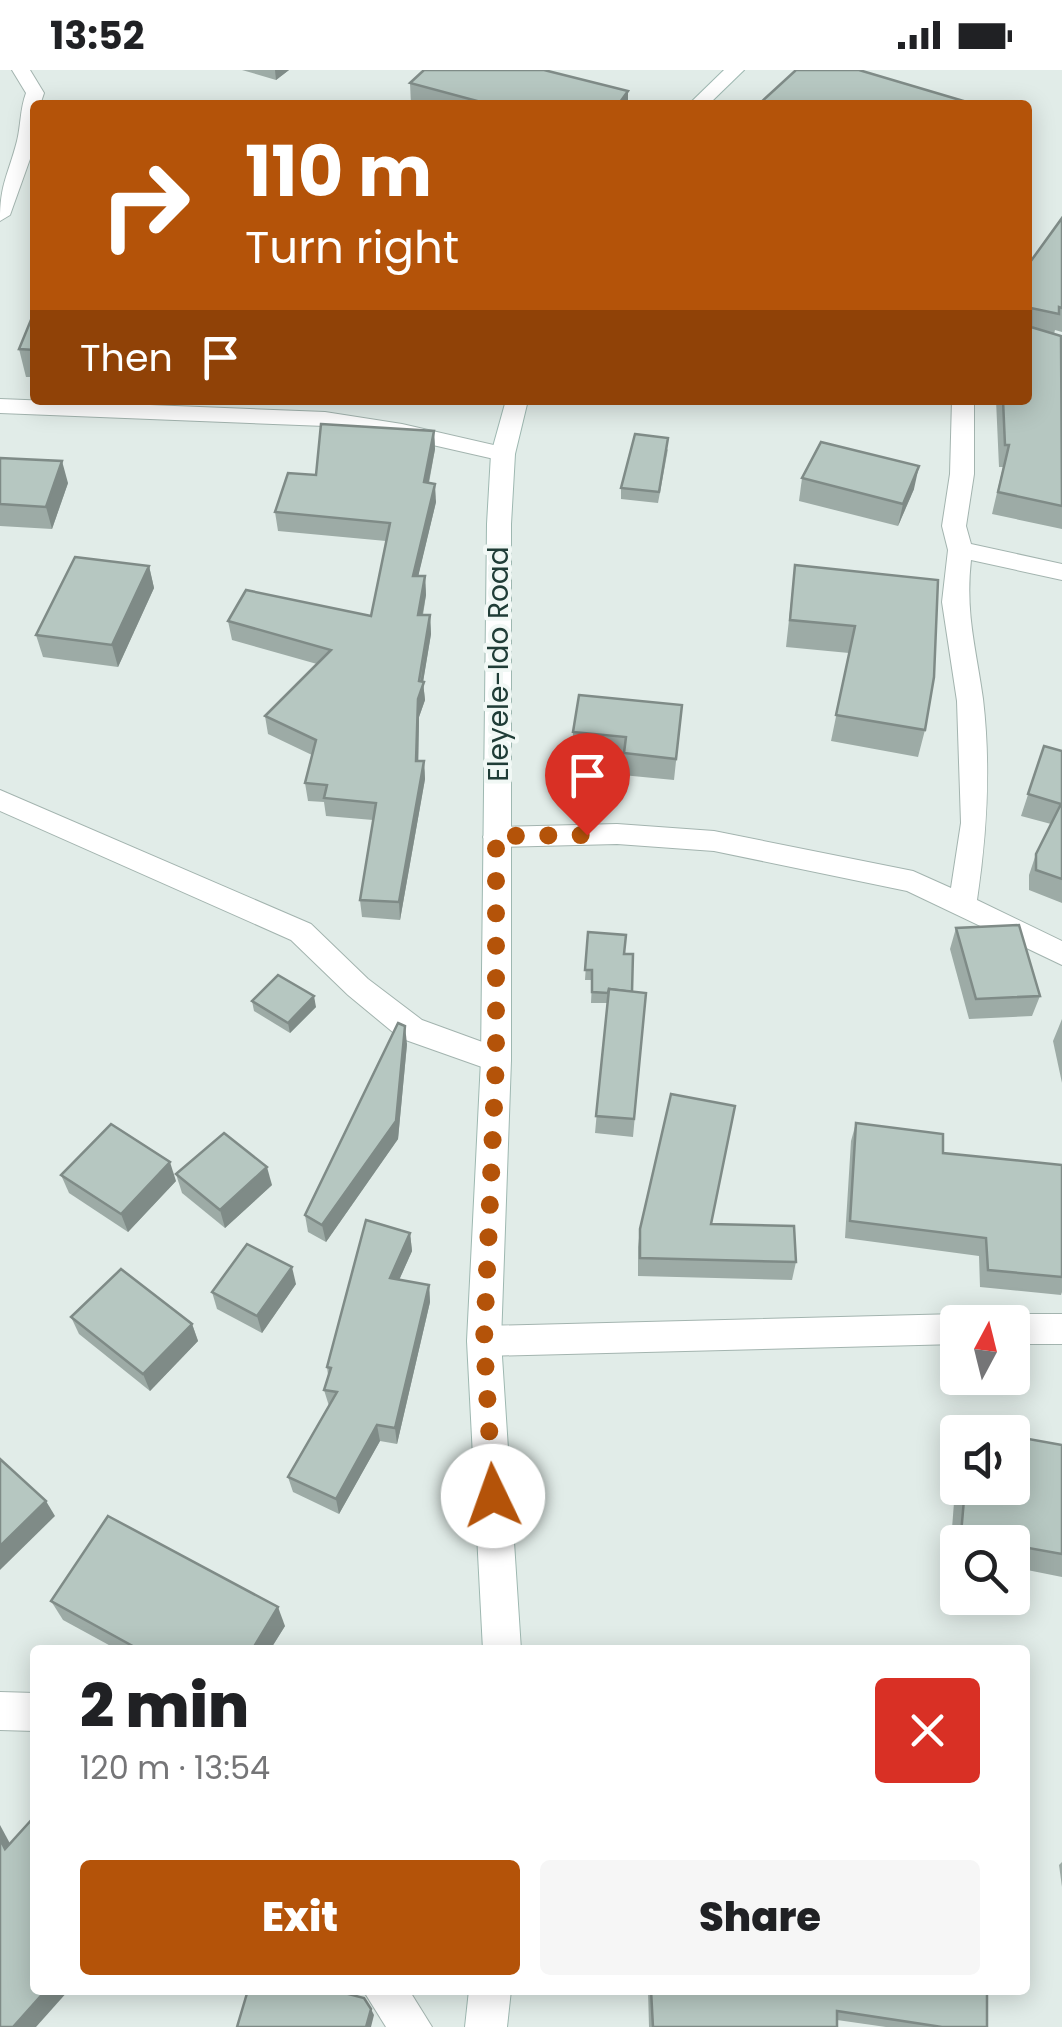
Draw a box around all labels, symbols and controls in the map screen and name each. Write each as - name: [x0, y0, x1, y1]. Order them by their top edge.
- text: 13:52: [50, 9, 144, 62]
- text: 110 m: [245, 122, 432, 221]
- icon: right: [80, 140, 210, 270]
- text: Turn right: [245, 216, 459, 279]
- icon: arrive: [193, 330, 248, 385]
- text: Then: [80, 331, 173, 384]
- street label: Eleyele-Ido Road: [479, 546, 518, 782]
- pin: [545, 733, 630, 836]
- icon: arrive: [560, 748, 615, 803]
- north arrow: [940, 1305, 1030, 1395]
- map controls: [940, 1305, 1030, 1615]
- button: sound: [940, 1415, 1030, 1505]
- position arrow: [441, 1444, 545, 1548]
- button: search: [940, 1525, 1030, 1615]
- text: 2 min: [80, 1664, 249, 1748]
- button: close: [875, 1678, 980, 1783]
- text: 120 m · 13:54: [80, 1745, 270, 1790]
- button: Exit: [80, 1860, 520, 1975]
- button: Share: [540, 1860, 980, 1975]

